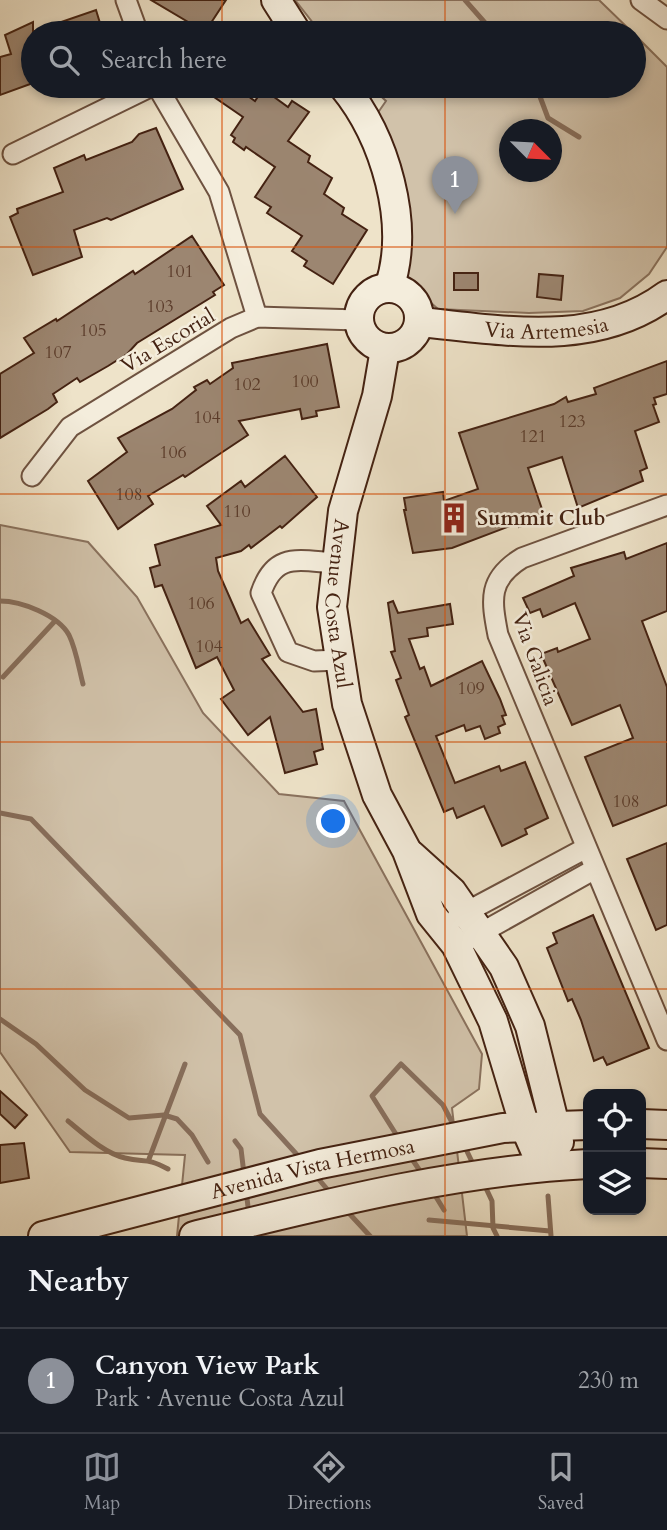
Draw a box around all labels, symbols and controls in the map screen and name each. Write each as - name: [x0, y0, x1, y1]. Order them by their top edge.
- search box: [21, 21, 646, 98]
- icon: search: [45, 41, 83, 79]
- text: Search here: [101, 42, 227, 77]
- north arrow: [499, 119, 562, 182]
- pin: 1: [432, 156, 478, 214]
- house number: 101: [166, 259, 194, 284]
- house number: 103: [146, 294, 174, 319]
- street label: Via Escorial: [116, 302, 220, 380]
- street label: Via Artemesia: [483, 309, 611, 346]
- house number: 105: [79, 318, 107, 343]
- house number: 107: [44, 340, 72, 365]
- house number: 100: [291, 369, 319, 394]
- house number: 102: [233, 372, 261, 397]
- house number: 104: [193, 405, 221, 430]
- house number: 123: [558, 409, 586, 434]
- house number: 121: [519, 424, 547, 449]
- house number: 106: [159, 440, 187, 465]
- house number: 108: [115, 482, 143, 507]
- house number: 110: [223, 499, 251, 524]
- building icon: Summit Club: [437, 501, 471, 535]
- place label: Summit Club: [477, 504, 606, 533]
- street label: Avenue Costa Azul: [317, 517, 359, 690]
- house number: 106: [187, 591, 215, 616]
- street label: Via Galicia: [505, 608, 565, 710]
- house number: 104: [195, 634, 223, 659]
- house number: 109: [457, 676, 485, 701]
- house number: 108: [612, 789, 640, 814]
- your location: [316, 804, 350, 838]
- map controls: [583, 1089, 646, 1215]
- button: locate: [583, 1089, 646, 1152]
- street label: Avenida Vista Hermosa: [207, 1131, 417, 1206]
- button: layers: [583, 1152, 646, 1215]
- text: Nearby: [28, 1261, 129, 1302]
- text: Canyon View Park: [95, 1348, 320, 1383]
- text: 1: [45, 1365, 57, 1396]
- text: 230 m: [578, 1365, 639, 1396]
- text: Park · Avenue Costa Azul: [95, 1383, 344, 1414]
- tab: Map: [83, 1448, 121, 1516]
- tab: Directions: [288, 1448, 371, 1516]
- tab: Saved: [538, 1448, 584, 1516]

